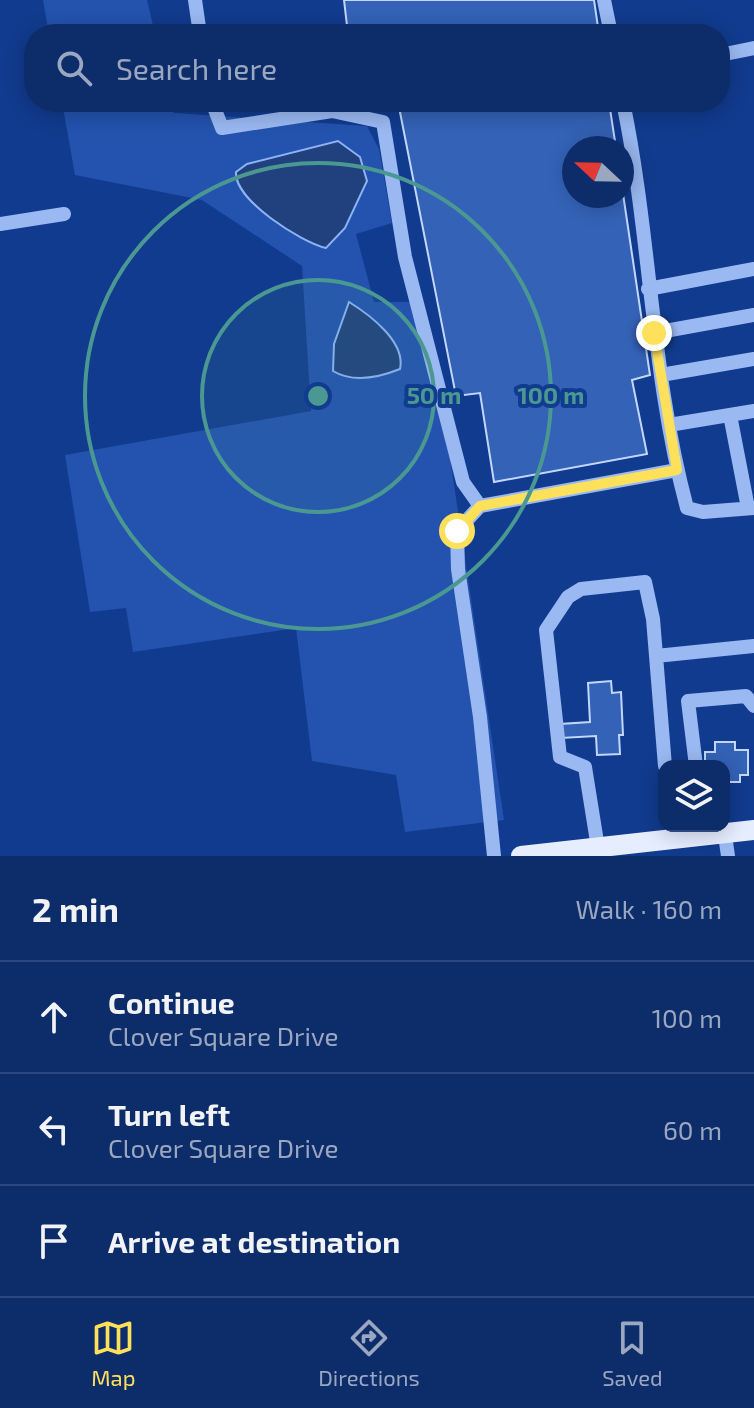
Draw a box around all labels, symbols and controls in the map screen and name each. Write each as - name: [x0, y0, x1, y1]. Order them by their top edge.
- search box: [24, 24, 730, 112]
- icon: search: [52, 46, 96, 90]
- text: Search here: [116, 50, 277, 86]
- north arrow: [562, 136, 634, 208]
- route end: [636, 315, 672, 351]
- text: 50 m: [407, 380, 461, 409]
- text: 100 m: [518, 380, 584, 409]
- centre of rings: [304, 382, 332, 410]
- route start: [439, 513, 475, 549]
- map controls: [658, 760, 730, 832]
- button: layers: [658, 760, 730, 832]
- text: 2 min: [32, 888, 119, 929]
- text: Walk · 160 m: [575, 893, 722, 924]
- text: Continue: [108, 984, 235, 1020]
- icon: ahead: [32, 995, 76, 1039]
- text: 100 m: [652, 1002, 722, 1033]
- text: Clover Square Drive: [108, 1020, 339, 1051]
- text: Turn left: [108, 1096, 230, 1132]
- icon: left: [32, 1107, 76, 1151]
- text: 60 m: [663, 1114, 722, 1145]
- text: Clover Square Drive: [108, 1132, 339, 1163]
- icon: arrive: [32, 1219, 76, 1263]
- text: Arrive at destination: [108, 1223, 400, 1259]
- tab: Map: [91, 1316, 135, 1390]
- tab: Directions: [318, 1316, 420, 1390]
- tab: Saved: [602, 1316, 663, 1390]

